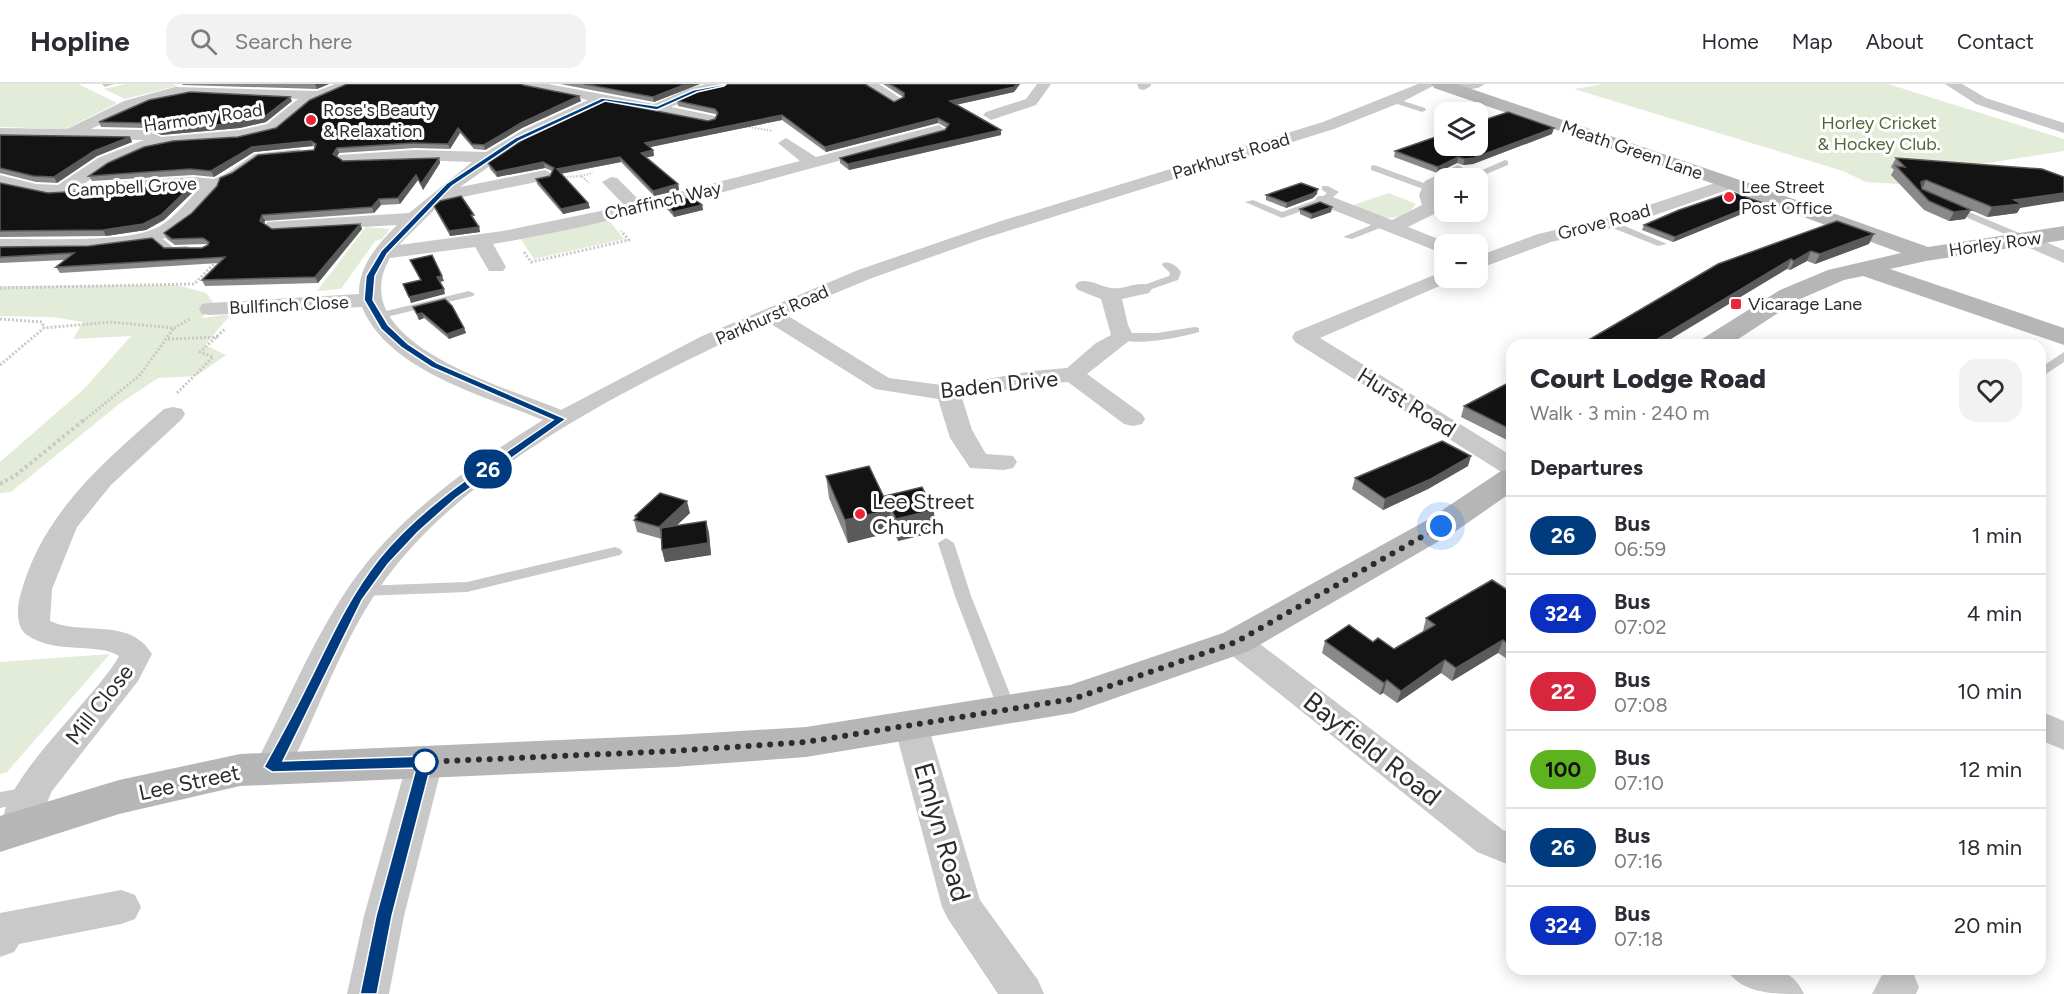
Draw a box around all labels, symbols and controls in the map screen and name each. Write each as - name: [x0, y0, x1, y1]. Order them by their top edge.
- search box: [166, 14, 586, 68]
- text: Hopline: [30, 24, 130, 58]
- icon: search: [187, 25, 220, 58]
- text: Search here: [235, 28, 352, 55]
- text: Home: [1702, 29, 1759, 54]
- text: Map: [1792, 29, 1833, 54]
- text: About: [1866, 29, 1924, 54]
- text: Contact: [1957, 29, 2034, 54]
- street label: Harmony Road: [142, 99, 264, 137]
- place label: Rose's Beauty & Relaxation: [323, 99, 436, 142]
- map controls: [1434, 102, 1488, 288]
- button: layers: [1434, 102, 1488, 156]
- park label: Horley Cricket & Hockey Club.: [1817, 112, 1941, 155]
- marker: Rose's Beauty & Relaxation: [304, 113, 318, 127]
- street label: Meath Green Lane: [1559, 116, 1706, 185]
- street label: Parkhurst Road: [1170, 128, 1292, 184]
- button: +: [1434, 168, 1488, 222]
- street label: Campbell Grove: [67, 173, 198, 201]
- place label: Lee Street Post Office: [1741, 176, 1832, 219]
- street label: Chaffinch Way: [603, 177, 724, 225]
- marker: Lee Street Post Office: [1722, 190, 1736, 204]
- street label: Grove Road: [1555, 199, 1653, 245]
- street label: Horley Row: [1947, 227, 2043, 261]
- button: −: [1434, 234, 1488, 288]
- street label: Parkhurst Road: [712, 280, 832, 350]
- street label: Bullfinch Close: [229, 291, 349, 319]
- place label: Vicarage Lane: [1748, 293, 1862, 315]
- marker: Vicarage Lane: [1729, 297, 1743, 311]
- button: heart: [1959, 359, 2022, 422]
- text: Court Lodge Road: [1530, 361, 1766, 395]
- street label: Hurst Road: [1353, 362, 1461, 443]
- street label: Baden Drive: [939, 365, 1059, 404]
- text: Walk · 3 min · 240 m: [1530, 401, 1710, 425]
- line badge: 26: [461, 450, 515, 488]
- text: Departures: [1530, 454, 1643, 481]
- text: 26: [476, 457, 500, 482]
- place label: Lee Street Church: [872, 488, 975, 540]
- marker: Lee Street Church: [853, 507, 867, 521]
- text: Bus: [1614, 510, 1650, 537]
- your location: [1426, 511, 1456, 541]
- text: 1 min: [1971, 522, 2022, 549]
- text: 26: [1551, 523, 1575, 548]
- text: 06:59: [1614, 537, 1666, 561]
- text: Bus: [1614, 588, 1650, 615]
- text: 4 min: [1967, 600, 2022, 627]
- text: 324: [1544, 601, 1582, 626]
- text: 07:02: [1614, 615, 1667, 639]
- street label: Mill Close: [60, 659, 139, 750]
- text: Bus: [1614, 666, 1650, 693]
- text: 10 min: [1957, 678, 2022, 705]
- text: 22: [1551, 679, 1575, 704]
- street label: Bayfield Road: [1297, 685, 1448, 813]
- text: 07:08: [1614, 693, 1668, 717]
- text: Bus: [1614, 744, 1650, 771]
- unlabelled marker: [412, 749, 438, 775]
- text: 12 min: [1959, 756, 2022, 783]
- text: 100: [1545, 757, 1581, 782]
- street label: Lee Street: [136, 759, 242, 806]
- street label: Emlyn Road: [907, 759, 978, 905]
- text: 07:10: [1614, 771, 1664, 795]
- text: Bus: [1614, 822, 1650, 849]
- text: 18 min: [1958, 834, 2022, 861]
- text: 26: [1551, 835, 1575, 860]
- text: 07:16: [1614, 849, 1662, 873]
- text: Bus: [1614, 900, 1650, 927]
- text: 20 min: [1954, 912, 2022, 939]
- text: 324: [1544, 913, 1582, 938]
- text: 07:18: [1614, 927, 1663, 951]

